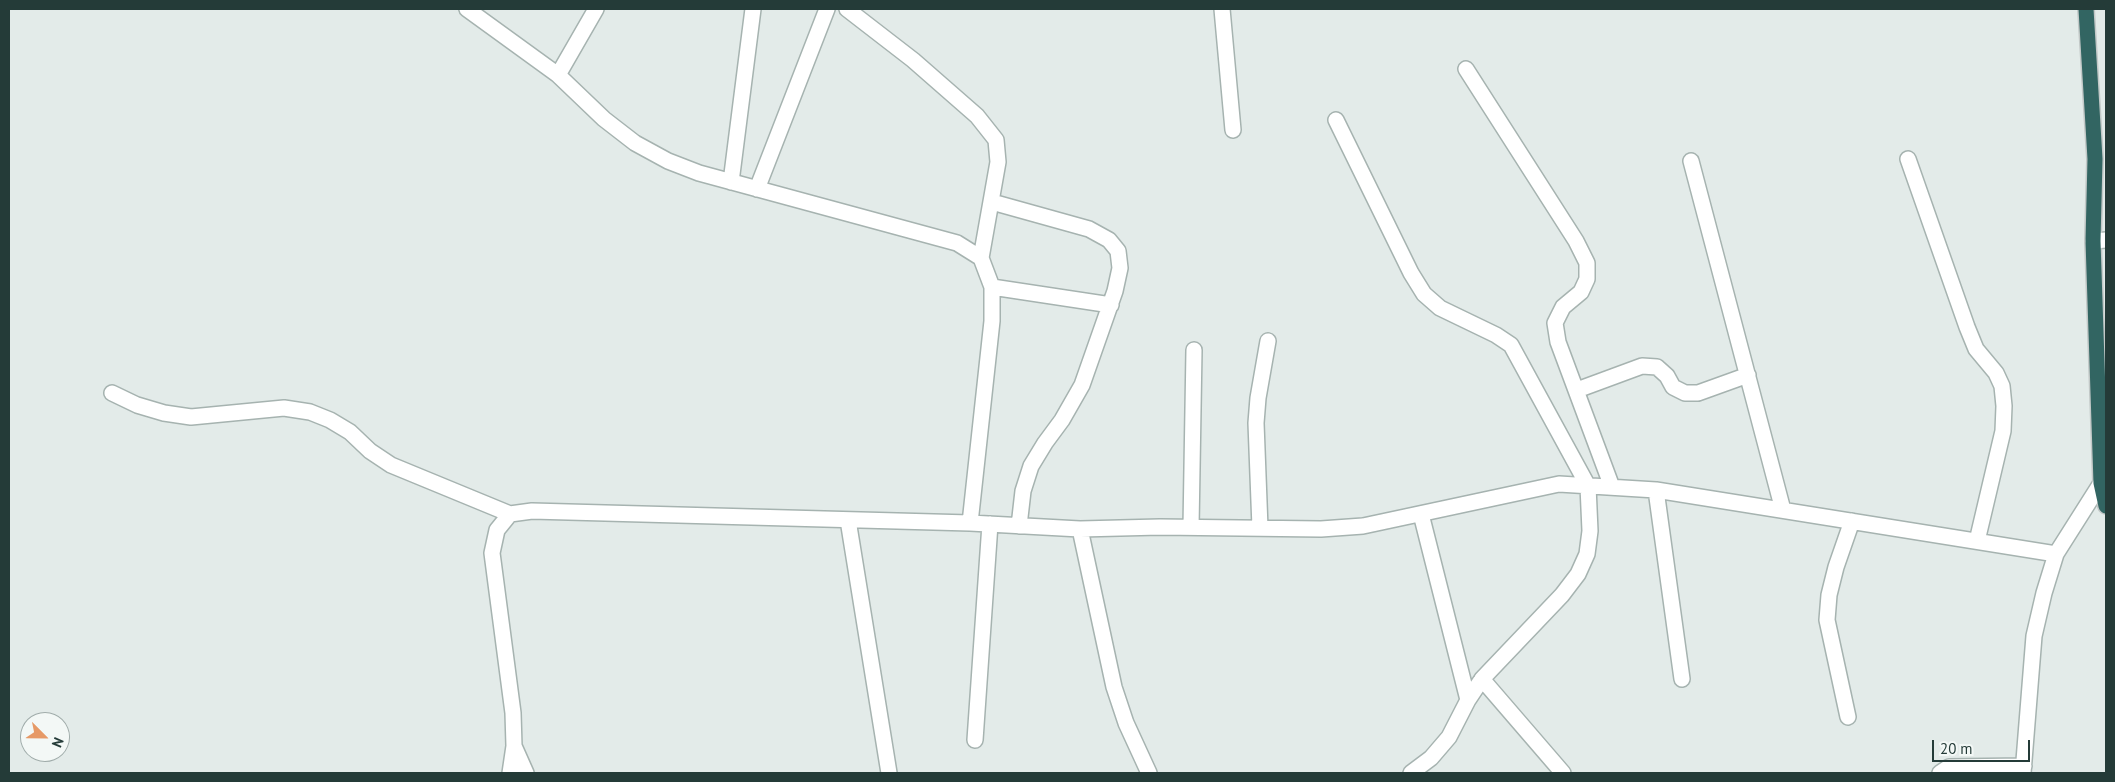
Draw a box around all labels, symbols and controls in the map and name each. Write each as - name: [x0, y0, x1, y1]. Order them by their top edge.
- north arrow: [20, 712, 70, 762]
- scale bar: [1935, 730, 2032, 762]
- text: N: [48, 735, 68, 750]
- text: 20 m: [1940, 739, 1973, 758]

